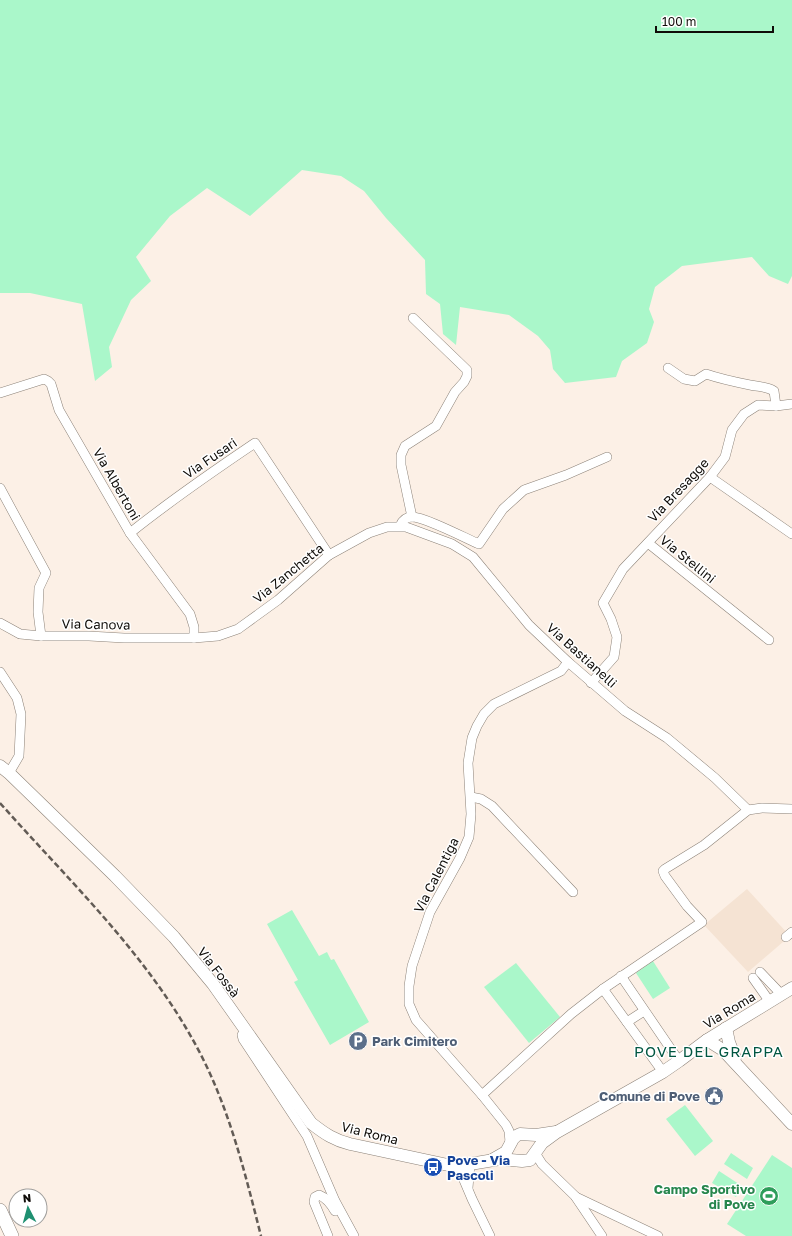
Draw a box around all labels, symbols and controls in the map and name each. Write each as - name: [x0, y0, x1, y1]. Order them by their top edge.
- scale bar: [656, 8, 773, 34]
- text: 100 m: [662, 14, 696, 29]
- street label: Via Fusari: [180, 434, 240, 482]
- street label: Via Albertoni: [90, 445, 144, 523]
- street label: Via Bresagge: [644, 455, 712, 525]
- street label: Via Stellini: [657, 532, 719, 586]
- street label: Via Zanchetta: [249, 540, 327, 606]
- street label: Via Canova: [61, 615, 131, 633]
- street label: Via Bastianelli: [544, 619, 620, 691]
- street label: Via Calentiga: [410, 835, 462, 915]
- street label: Via Fossà: [194, 944, 244, 1000]
- street label: Via Roma: [700, 988, 758, 1032]
- parking icon: Park Cimitero: [347, 1030, 369, 1052]
- place label: Park Cimitero: [372, 1033, 457, 1049]
- district label: POVE DEL GRAPPA: [634, 1042, 784, 1060]
- public building icon: Comune di Pove: [703, 1085, 725, 1107]
- place label: Comune di Pove: [599, 1088, 700, 1104]
- street label: Via Roma: [340, 1118, 400, 1148]
- place label: Pove - Via Pascoli: [447, 1152, 511, 1183]
- bus stop icon: Pove - Via Pascoli: [422, 1156, 444, 1178]
- place label: Campo Sportivo di Pove: [654, 1181, 755, 1212]
- sports icon: Campo Sportivo di Pove: [758, 1185, 780, 1207]
- north arrow: [8, 1188, 48, 1228]
- text: N: [22, 1191, 32, 1204]

